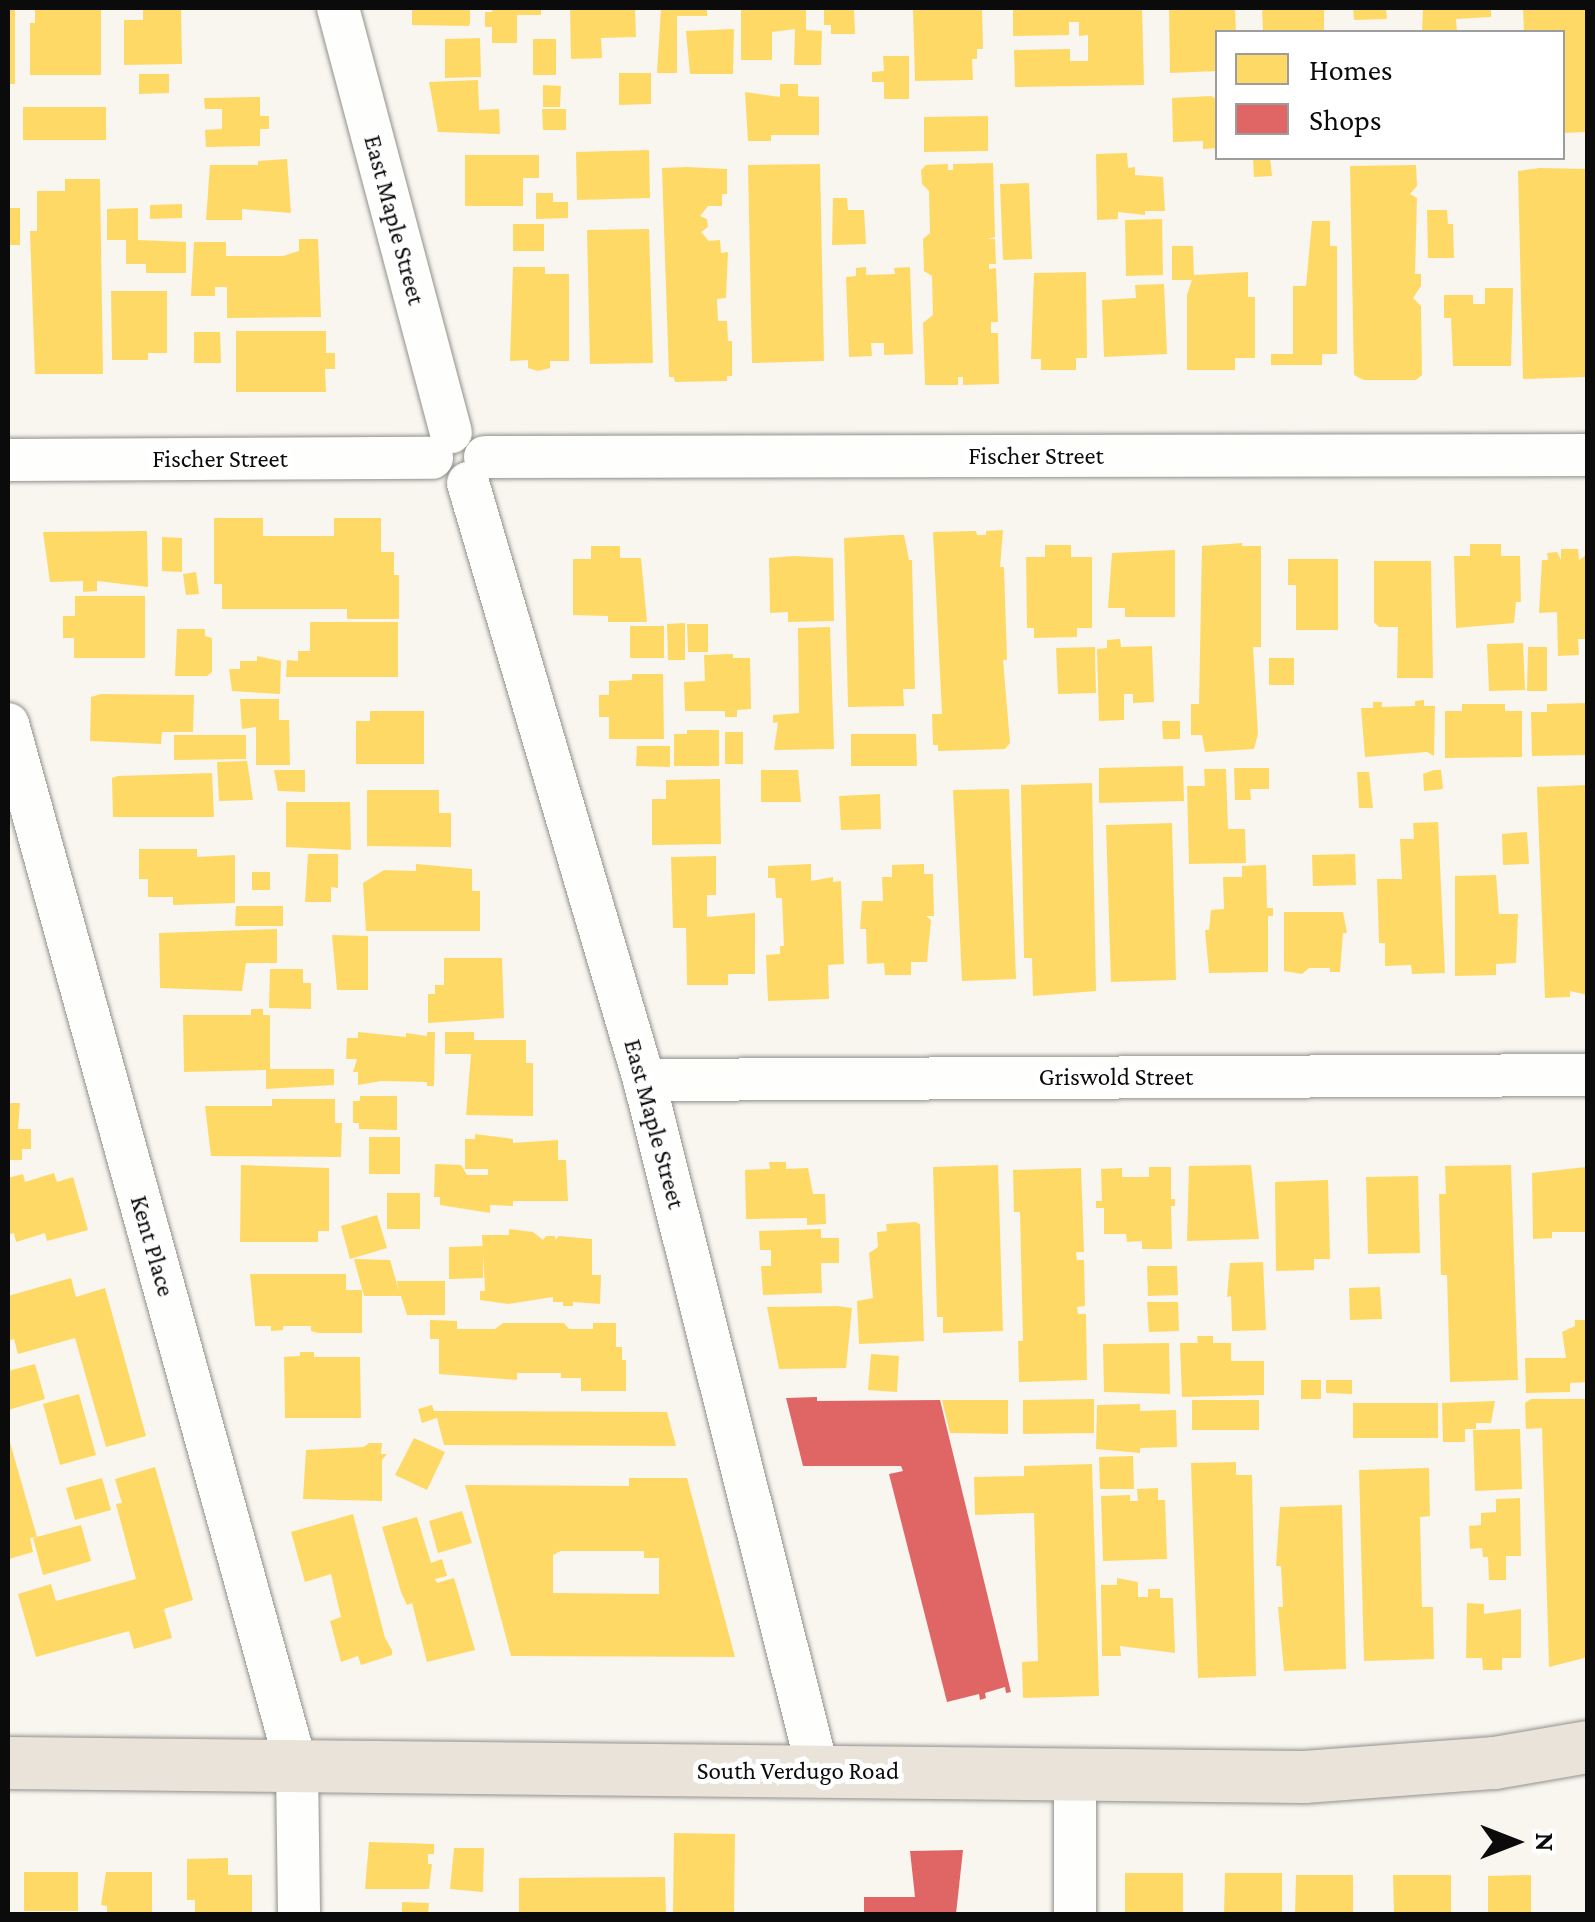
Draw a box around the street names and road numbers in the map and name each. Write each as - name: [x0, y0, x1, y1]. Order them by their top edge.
- street label: East Maple Street: [357, 132, 431, 308]
- street label: Fischer Street: [968, 441, 1104, 471]
- street label: Fischer Street: [152, 444, 288, 474]
- street label: East Maple Street: [617, 1036, 691, 1212]
- street label: Griswold Street: [1039, 1062, 1193, 1092]
- street label: Kent Place: [123, 1192, 181, 1300]
- street label: South Verdugo Road: [697, 1756, 899, 1786]

